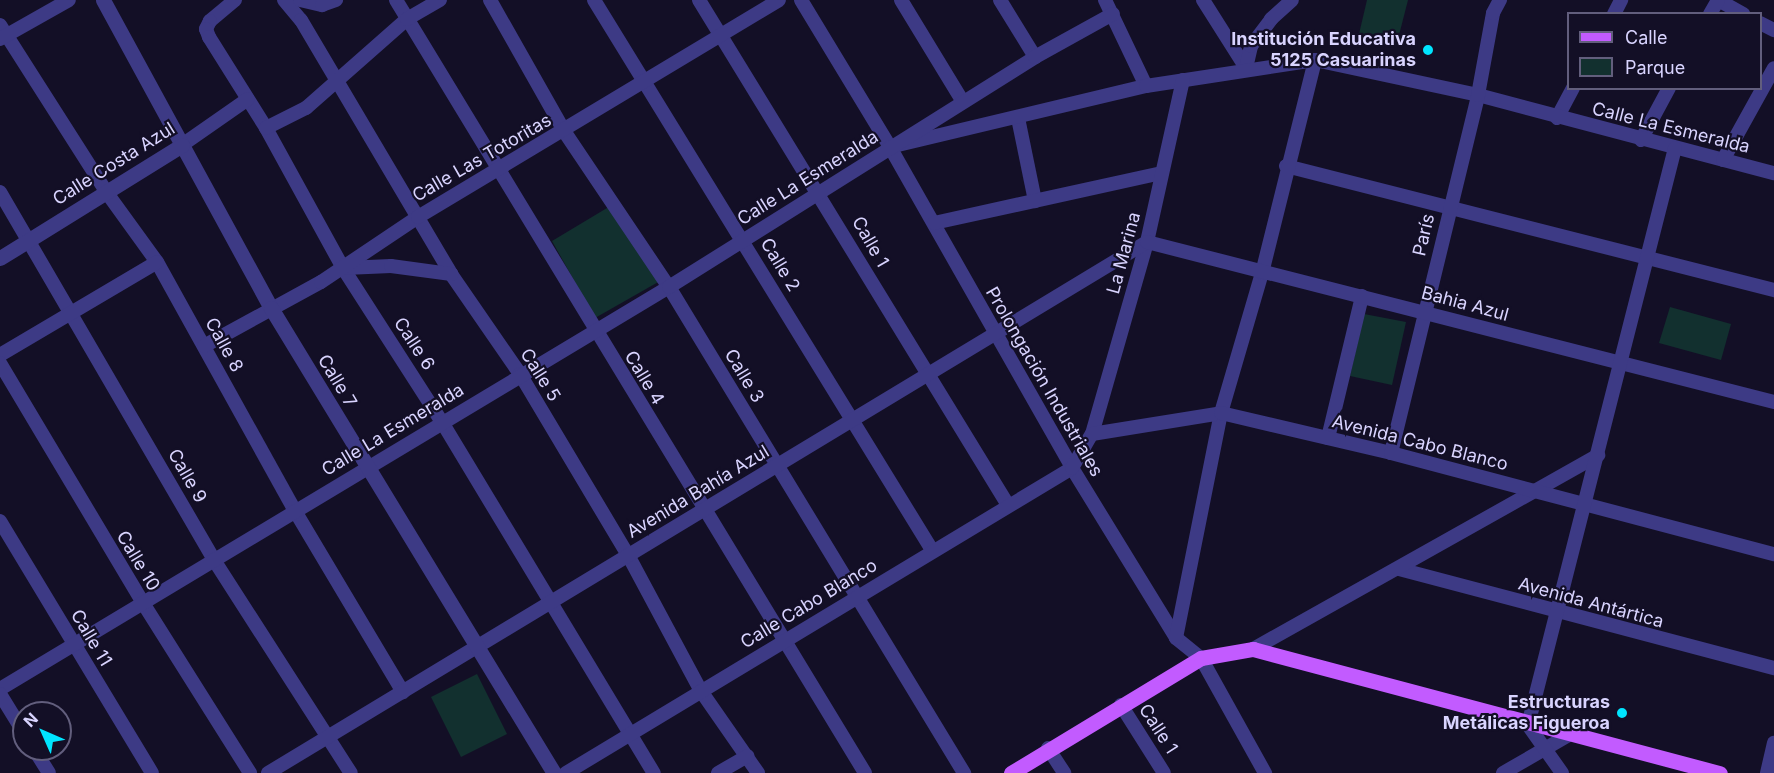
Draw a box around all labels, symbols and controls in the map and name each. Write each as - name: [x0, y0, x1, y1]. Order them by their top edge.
- legend: [1567, 12, 1762, 90]
- text: Calle: [1625, 27, 1667, 48]
- place label: Institución Educativa 5125 Casuarinas: [1231, 29, 1416, 72]
- marker: Institución Educativa 5125 Casuarinas: [1421, 43, 1435, 57]
- text: Parque: [1625, 57, 1685, 78]
- street label: Calle La Esmeralda: [1590, 98, 1752, 158]
- street label: Calle Las Totoritas: [409, 109, 555, 207]
- street label: Calle Costa Azul: [49, 118, 179, 210]
- street label: Calle La Esmeralda: [734, 126, 882, 230]
- street label: La Marina: [1103, 210, 1145, 296]
- street label: París: [1409, 212, 1439, 258]
- street label: Calle 1: [847, 213, 893, 271]
- street label: Calle 2: [756, 234, 804, 296]
- street label: Bahia Azul: [1419, 282, 1511, 326]
- street label: Prolongación Industriales: [981, 283, 1107, 481]
- street label: Calle 8: [200, 314, 248, 376]
- street label: Calle 6: [389, 314, 439, 374]
- street label: Calle 5: [515, 344, 565, 406]
- street label: Calle 3: [720, 345, 768, 407]
- street label: Calle 4: [620, 347, 668, 409]
- street label: Calle 7: [313, 351, 361, 411]
- street label: Calle La Esmeralda: [318, 379, 468, 481]
- street label: Avenida Cabo Blanco: [1330, 411, 1510, 475]
- street label: Avenida Bahía Azul: [623, 441, 773, 543]
- street label: Calle 9: [163, 445, 211, 507]
- street label: Calle 10: [112, 527, 164, 595]
- street label: Calle Cabo Blanco: [737, 555, 881, 653]
- street label: Avenida Antártica: [1516, 573, 1666, 633]
- street label: Calle 11: [66, 606, 116, 670]
- place label: Estructuras Metálicas Figueroa: [1443, 692, 1610, 734]
- street label: Calle 1: [1134, 700, 1182, 758]
- north arrow: [12, 701, 72, 761]
- marker: Estructuras Metálicas Figueroa: [1615, 706, 1629, 720]
- text: N: [19, 708, 42, 731]

